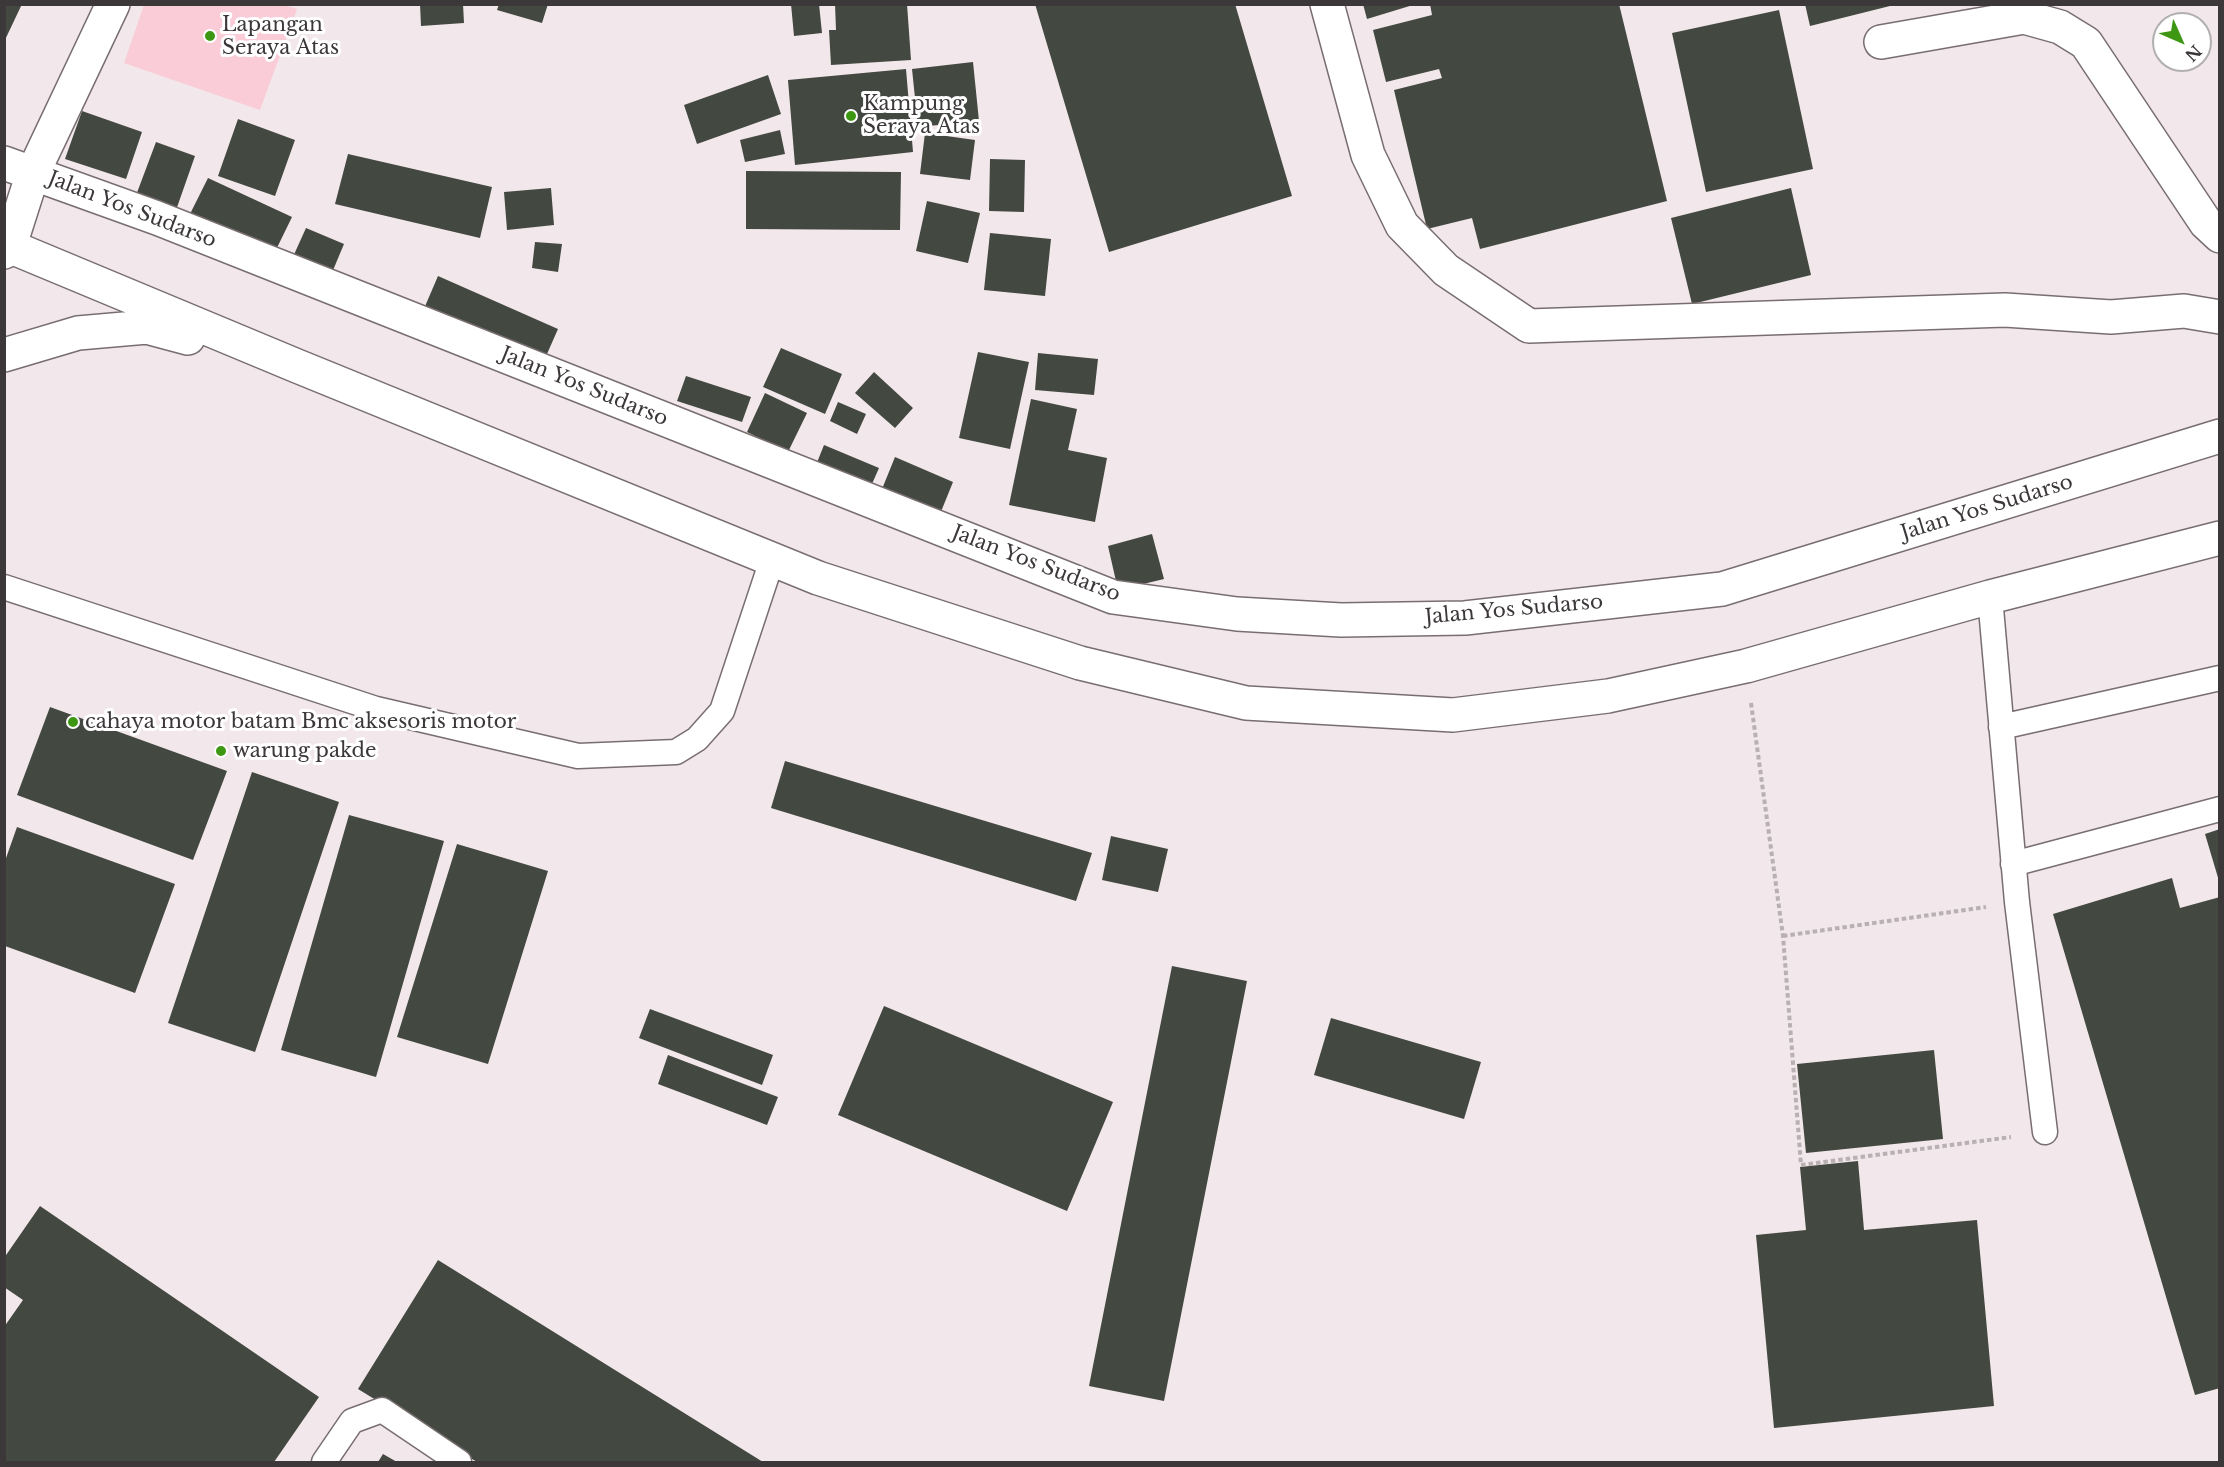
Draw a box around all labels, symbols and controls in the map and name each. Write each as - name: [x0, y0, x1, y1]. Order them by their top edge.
- north arrow: [2152, 12, 2212, 72]
- place label: Lapangan Seraya Atas: [222, 13, 339, 60]
- marker: Lapangan Seraya Atas: [203, 29, 217, 43]
- text: N: [2181, 41, 2206, 66]
- place label: Kampung Seraya Atas: [863, 92, 980, 139]
- marker: Kampung Seraya Atas: [844, 109, 858, 123]
- street label: Jalan Yos Sudarso: [44, 167, 220, 253]
- street label: Jalan Yos Sudarso: [497, 342, 671, 432]
- street label: Jalan Yos Sudarso: [1898, 470, 2076, 546]
- street label: Jalan Yos Sudarso: [948, 521, 1124, 607]
- street label: Jalan Yos Sudarso: [1424, 590, 1604, 630]
- place label: cahaya motor batam Bmc aksesoris motor: [85, 710, 516, 734]
- marker: cahaya motor batam Bmc aksesoris motor: [66, 715, 80, 729]
- place label: warung pakde: [233, 739, 377, 763]
- marker: warung pakde: [214, 744, 228, 758]

